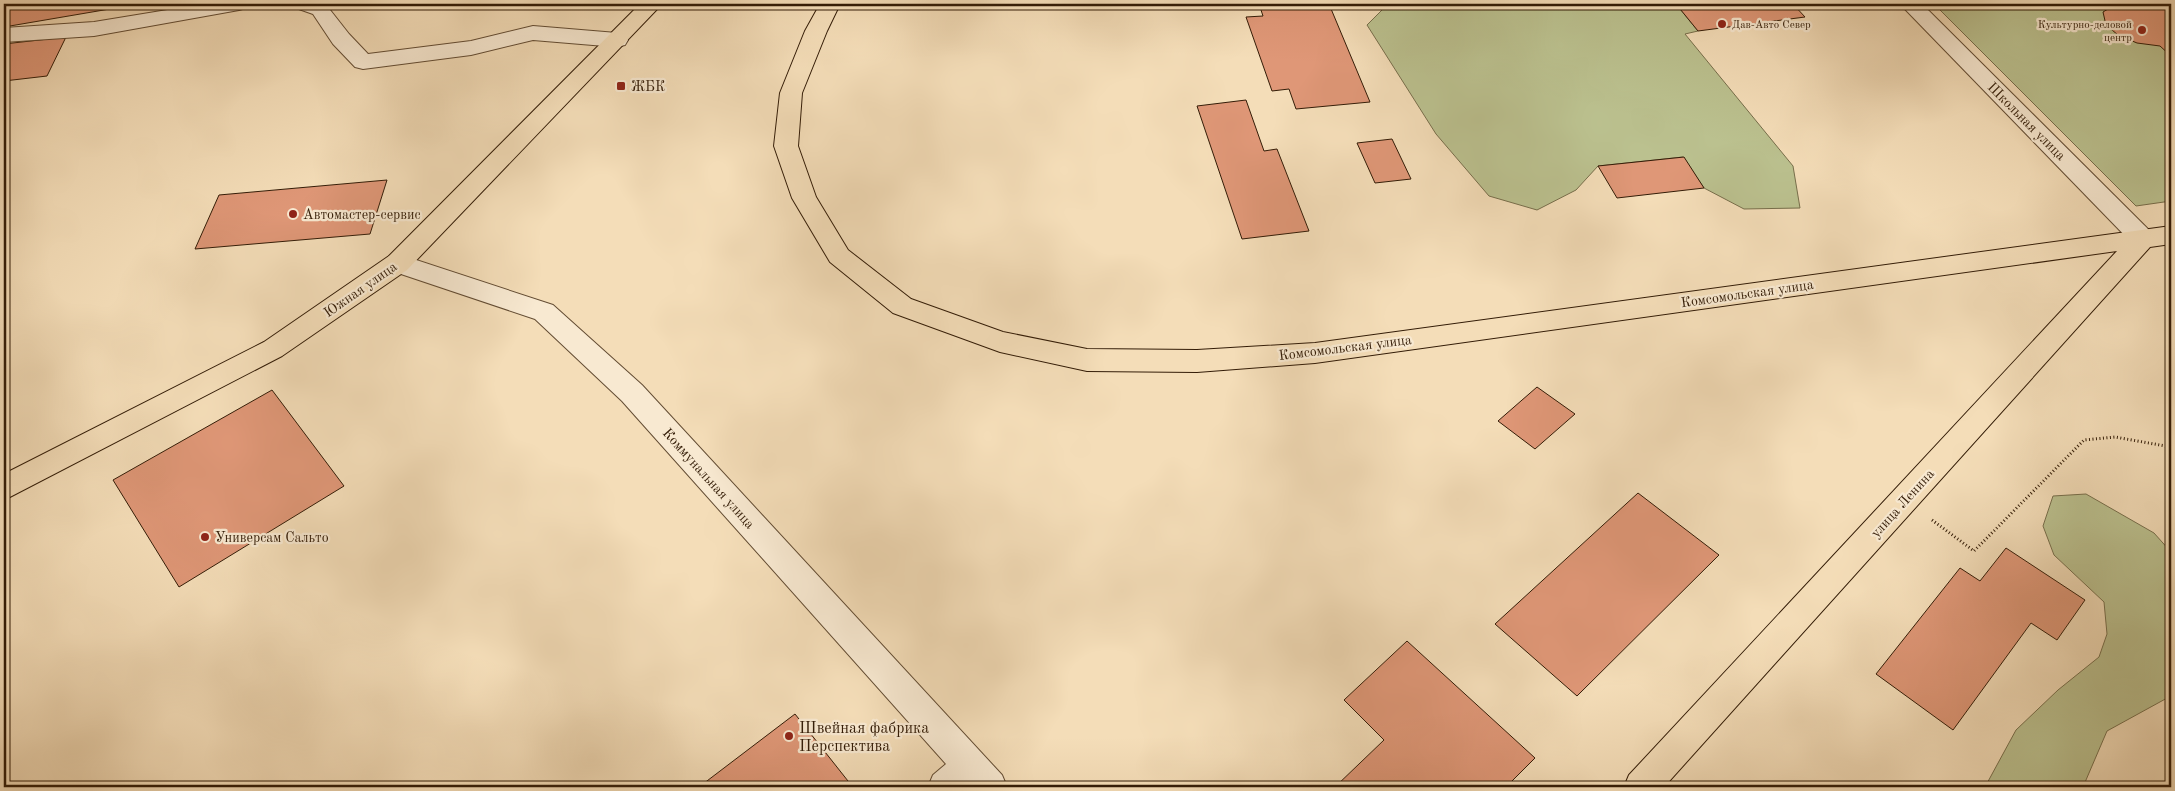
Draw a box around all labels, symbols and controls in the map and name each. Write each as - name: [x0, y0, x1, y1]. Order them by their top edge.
- marker: Дав-Авто Север: [1716, 18, 1728, 30]
- place label: Дав-Авто Север: [1732, 20, 1811, 31]
- place label: Культурно-деловой центр: [2038, 20, 2132, 44]
- marker: Культурно-деловой центр: [2136, 24, 2148, 36]
- marker: ЖБК: [615, 80, 627, 92]
- place label: ЖБК: [631, 80, 665, 94]
- street label: Школьная улица: [1985, 80, 2068, 163]
- marker: Автомастер-сервис: [287, 208, 299, 220]
- place label: Автомастер-сервис: [303, 208, 421, 222]
- street label: Южная улица: [321, 259, 400, 320]
- street label: Комсомольская улица: [1680, 278, 1814, 310]
- street label: Комсомольская улица: [1278, 333, 1413, 363]
- street label: Коммунальная улица: [660, 426, 757, 532]
- street label: улица Ленина: [1868, 467, 1937, 541]
- marker: Универсам Сальто: [199, 531, 211, 543]
- place label: Универсам Сальто: [215, 531, 329, 545]
- place label: Швейная фабрика Перспектива: [799, 721, 929, 755]
- marker: Швейная фабрика Перспектива: [783, 730, 795, 742]

